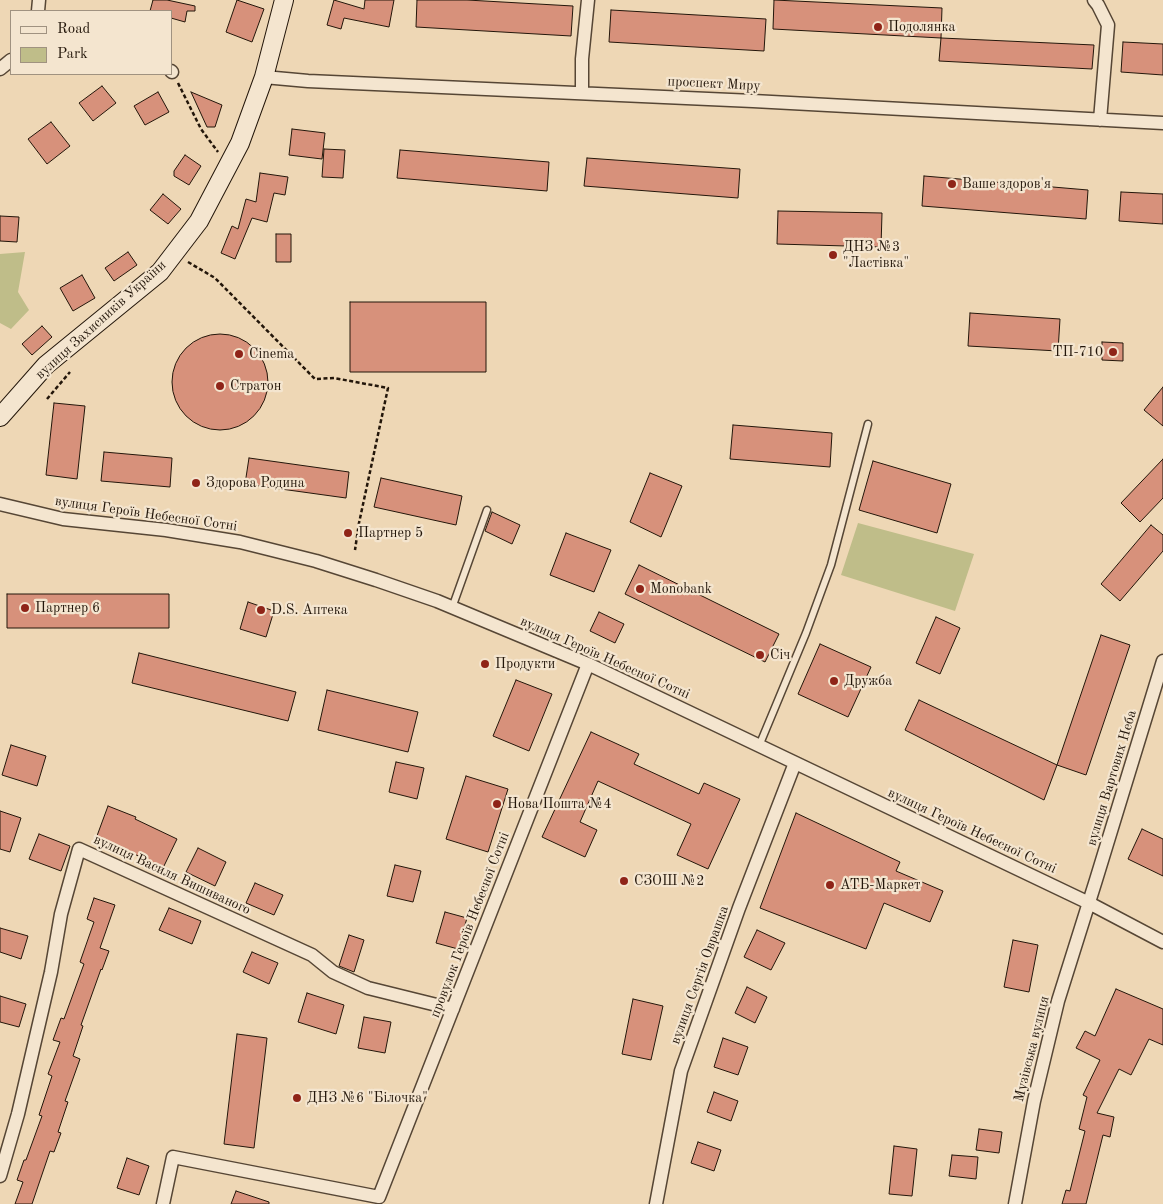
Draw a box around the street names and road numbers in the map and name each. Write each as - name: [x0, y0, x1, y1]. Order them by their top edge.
- street label: проспект Миру: [667, 73, 761, 95]
- street label: вулиця Захисників України: [32, 257, 170, 383]
- street label: вулиця Героїв Небесної Сотні: [54, 493, 238, 535]
- street label: вулиця Героїв Небесної Сотні: [518, 613, 692, 703]
- street label: вулиця Вартових Неба: [1083, 708, 1141, 848]
- street label: вулиця Героїв Небесної Сотні: [885, 785, 1059, 877]
- street label: провулок Героїв Небесної Сотні: [427, 830, 513, 1020]
- street label: вулиця Василя Вишиваного: [91, 831, 253, 919]
- street label: вулиця Сергія Оврашка: [667, 903, 733, 1047]
- street label: Музівська вулиця: [1011, 994, 1053, 1104]

